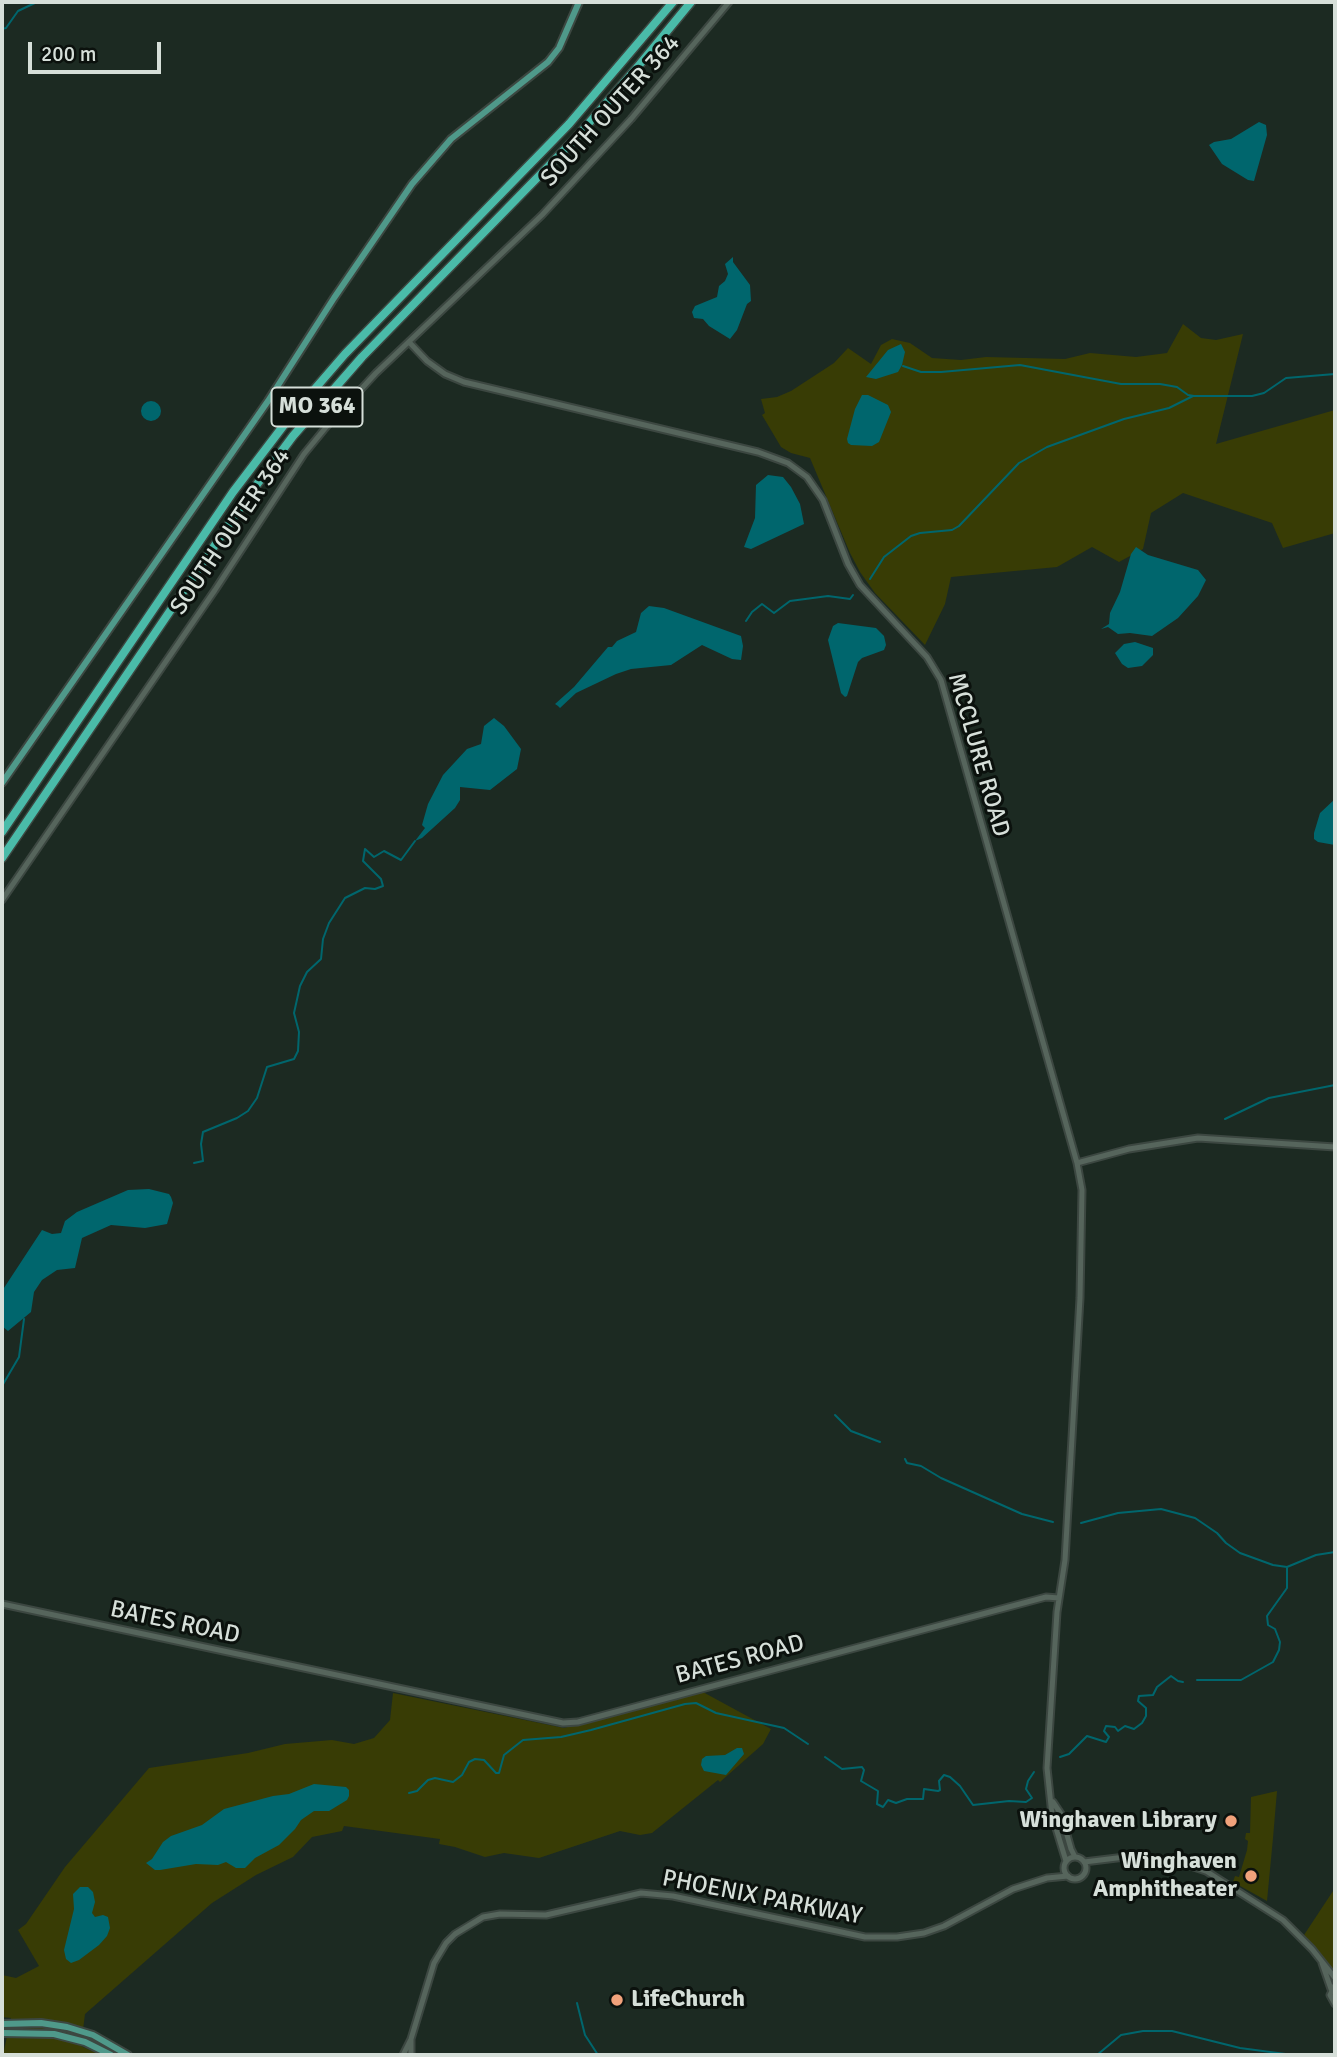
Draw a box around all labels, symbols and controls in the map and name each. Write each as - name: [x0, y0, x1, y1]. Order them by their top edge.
- scale bar: [32, 28, 164, 72]
- street label: SOUTH OUTER 364: [535, 29, 687, 193]
- text: 200 m: [41, 41, 96, 67]
- road number: MO 364: [272, 388, 362, 426]
- street label: SOUTH OUTER 364: [165, 443, 297, 621]
- street label: MCCLURE ROAD: [941, 670, 1015, 840]
- street label: BATES ROAD: [108, 1595, 242, 1651]
- street label: BATES ROAD: [673, 1629, 807, 1691]
- place label: Winghaven Library: [1020, 1807, 1217, 1835]
- marker: Winghaven Library: [1223, 1813, 1239, 1829]
- place label: Winghaven Amphitheater: [1093, 1848, 1237, 1904]
- street label: PHOENIX PARKWAY: [660, 1865, 864, 1931]
- marker: Winghaven Amphitheater: [1243, 1868, 1259, 1884]
- place label: LifeChurch: [631, 1986, 745, 2014]
- marker: LifeChurch: [609, 1992, 625, 2008]

